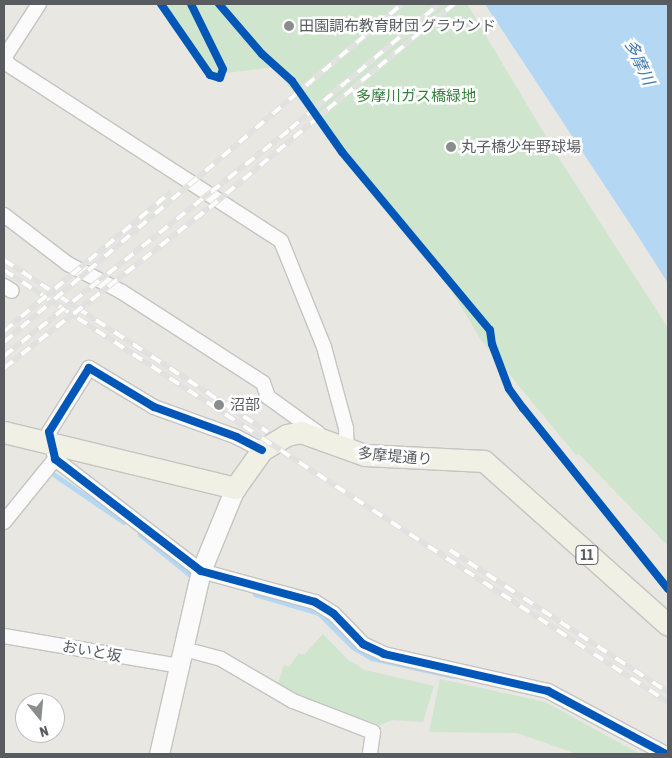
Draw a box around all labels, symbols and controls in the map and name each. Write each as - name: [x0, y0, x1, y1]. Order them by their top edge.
- place label: 田園調布教育財団 グラウンド: [299, 17, 496, 35]
- marker: 田園調布教育財団 グラウンド: [283, 20, 295, 32]
- water label: 多摩川: [621, 36, 659, 88]
- park label: 多摩川ガス橋緑地: [356, 87, 476, 105]
- place label: 丸子橋少年野球場: [461, 138, 581, 156]
- marker: 丸子橋少年野球場: [445, 141, 457, 153]
- place label: 沼部: [230, 396, 260, 414]
- marker: 沼部: [212, 398, 226, 412]
- street label: 多摩堤通り: [357, 444, 433, 468]
- road number: 11: [574, 544, 600, 566]
- street label: おいと坂: [61, 637, 123, 665]
- north arrow: [15, 693, 65, 743]
- text: N: [38, 723, 50, 740]

